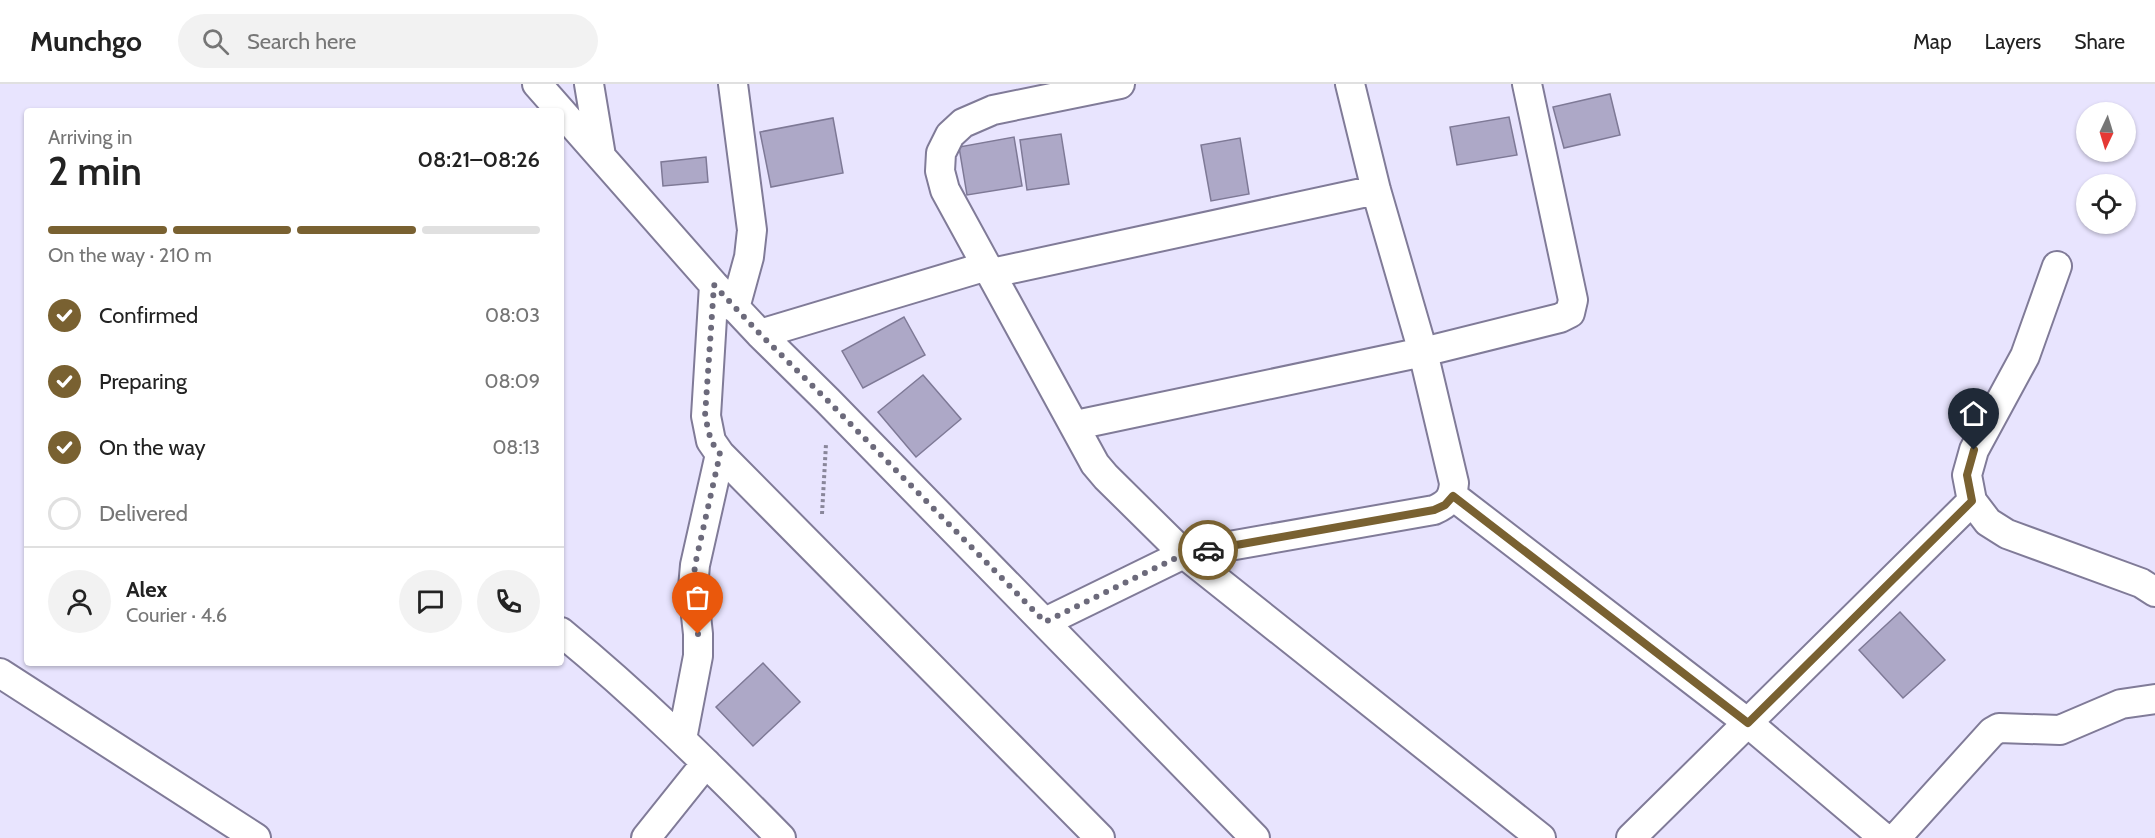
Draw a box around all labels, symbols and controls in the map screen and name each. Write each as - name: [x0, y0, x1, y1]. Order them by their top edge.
- search box: [178, 14, 598, 68]
- text: Munchgo: [30, 24, 142, 58]
- icon: search: [199, 25, 232, 58]
- text: Search here: [247, 28, 356, 55]
- text: Map: [1913, 29, 1952, 54]
- text: Layers: [1985, 29, 2041, 54]
- text: Share: [2074, 29, 2125, 54]
- north arrow: [2076, 102, 2136, 162]
- map controls: [2076, 102, 2136, 234]
- text: Arriving in: [48, 125, 132, 149]
- text: 08:21–08:26: [417, 146, 540, 173]
- text: 2 min: [48, 147, 142, 195]
- button: locate: [2076, 174, 2136, 234]
- text: On the way · 210 m: [48, 243, 212, 267]
- icon: check: [48, 299, 81, 332]
- text: Confirmed: [99, 302, 198, 329]
- text: 08:03: [485, 303, 540, 327]
- icon: check: [48, 365, 81, 398]
- text: Preparing: [99, 368, 187, 395]
- text: 08:09: [484, 369, 540, 393]
- pin: [1948, 388, 1999, 450]
- icon: home: [1957, 397, 1990, 430]
- icon: check: [48, 431, 81, 464]
- text: On the way: [99, 434, 206, 461]
- text: 08:13: [492, 435, 540, 459]
- text: Delivered: [99, 500, 188, 527]
- courier: [1178, 520, 1238, 580]
- icon: car: [1192, 534, 1225, 567]
- button: person: [48, 570, 111, 633]
- button: chat: [399, 570, 462, 633]
- button: phone: [477, 570, 540, 633]
- pin: [672, 572, 723, 634]
- text: Alex: [126, 576, 167, 603]
- icon: bag: [681, 581, 714, 614]
- text: Courier · 4.6: [126, 603, 227, 627]

